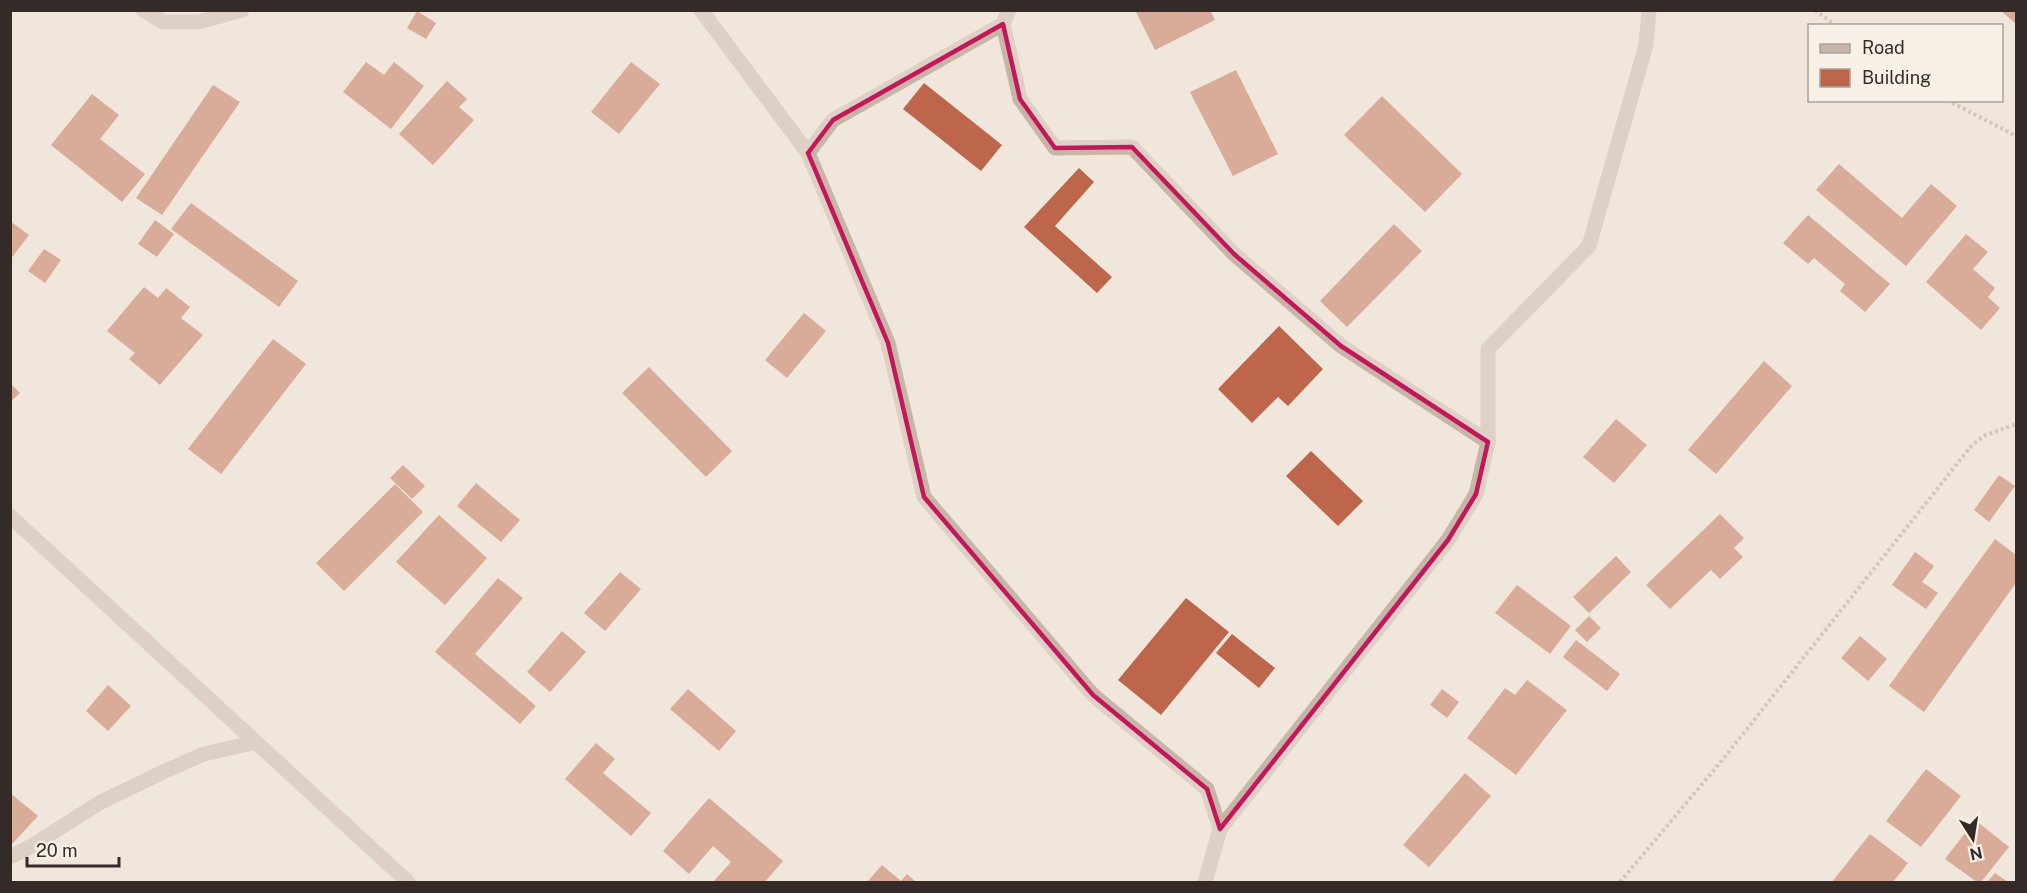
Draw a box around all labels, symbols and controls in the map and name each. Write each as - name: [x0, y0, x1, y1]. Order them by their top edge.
- legend: [1808, 24, 2003, 102]
- text: Road: [1862, 37, 1905, 58]
- text: Building: [1862, 67, 1931, 88]
- north arrow: [1943, 809, 2003, 869]
- scale bar: [27, 830, 118, 868]
- text: 20 m: [36, 840, 78, 861]
- text: N: [1968, 843, 1984, 864]

